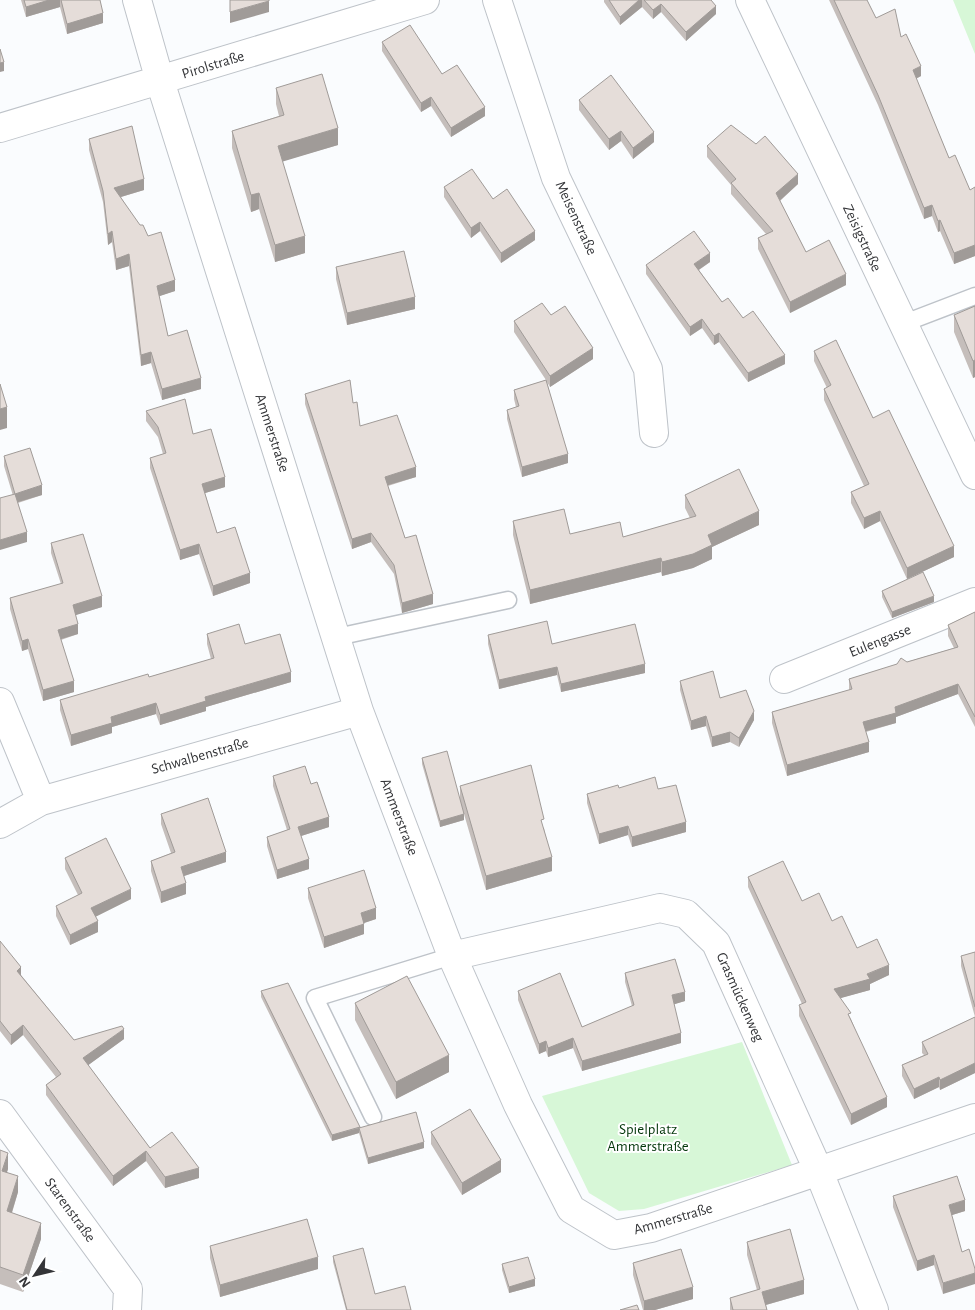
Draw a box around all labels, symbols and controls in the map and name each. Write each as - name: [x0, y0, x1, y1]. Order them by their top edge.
- street label: Pirolstraße: [180, 48, 246, 82]
- street label: Meisenstraße: [552, 179, 600, 257]
- street label: Zeisigstraße: [840, 202, 884, 274]
- street label: Ammerstraße: [252, 392, 292, 474]
- street label: Eulengasse: [847, 622, 913, 660]
- street label: Schwalbenstraße: [150, 735, 250, 777]
- street label: Ammerstraße: [377, 776, 421, 858]
- street label: Grasmückenweg: [714, 950, 767, 1045]
- park label: Spielplatz Ammerstraße: [607, 1122, 689, 1154]
- street label: Starenstraße: [42, 1175, 98, 1245]
- street label: Ammerstraße: [632, 1201, 714, 1237]
- north arrow: [10, 1250, 60, 1300]
- text: N: [17, 1274, 34, 1290]

